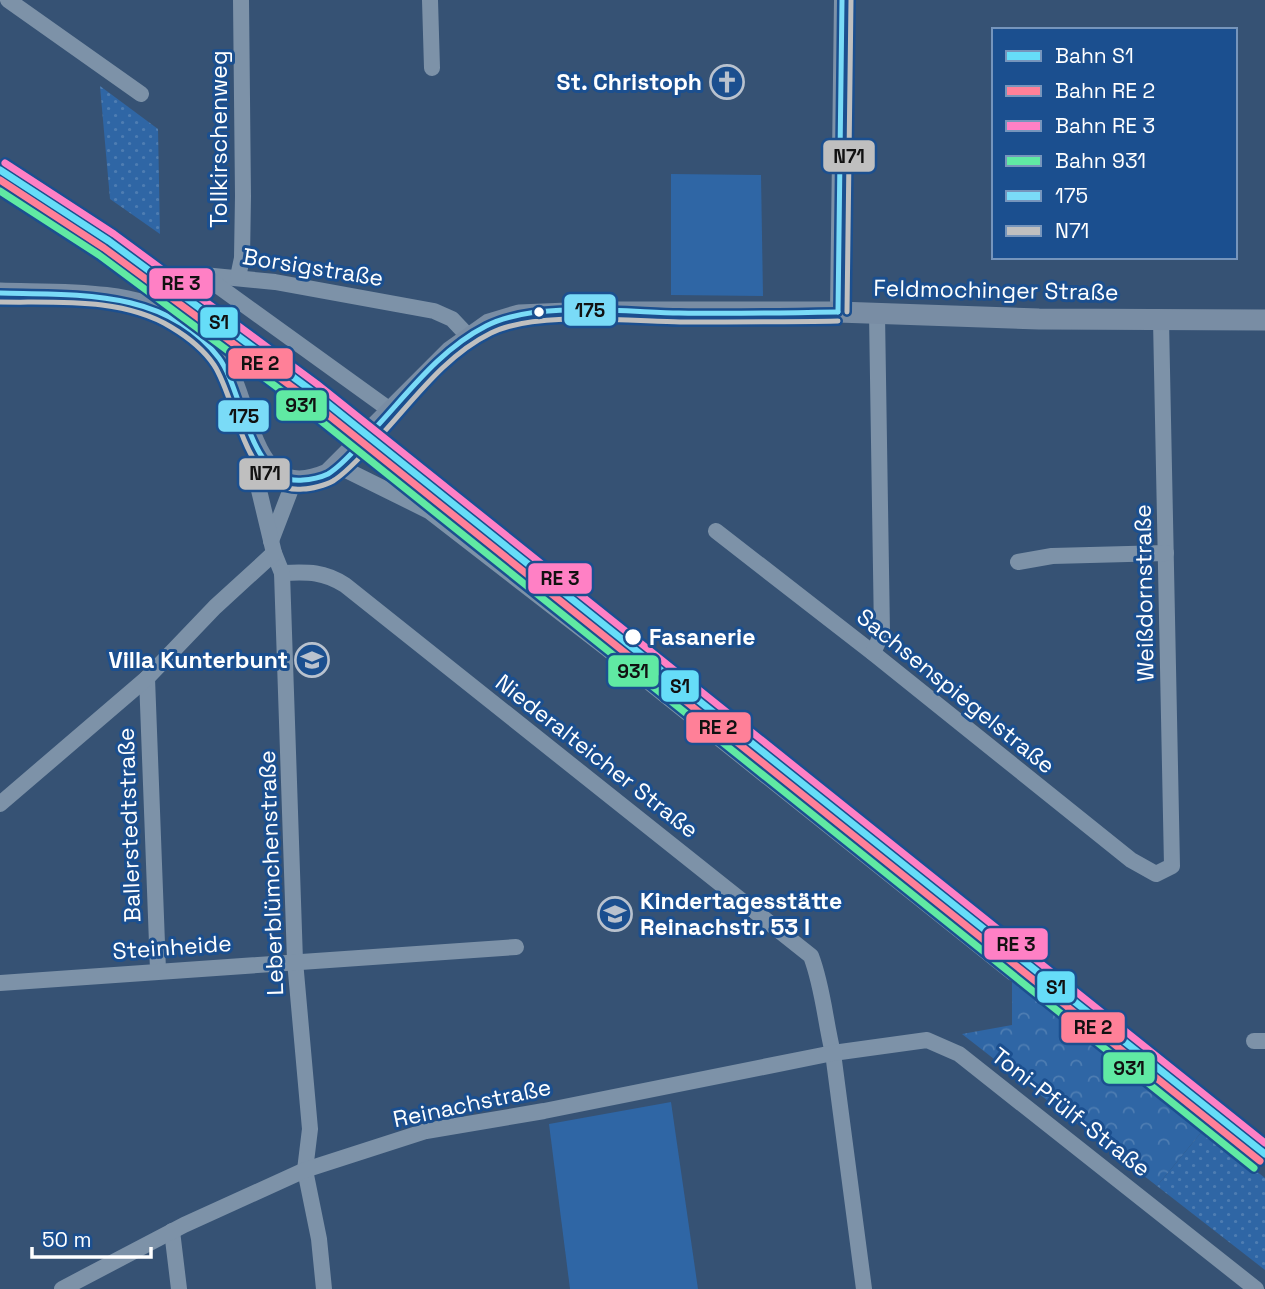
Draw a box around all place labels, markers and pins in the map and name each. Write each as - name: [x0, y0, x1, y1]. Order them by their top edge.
- church icon: St. Christoph: [708, 63, 746, 101]
- place label: St. Christoph: [557, 67, 702, 97]
- unlabelled marker: [532, 305, 546, 319]
- place label: Fasanerie: [649, 622, 756, 652]
- marker: Fasanerie: [623, 627, 643, 647]
- school or university icon: Villa Kunterbunt: [293, 641, 331, 679]
- place label: Villa Kunterbunt: [109, 645, 288, 675]
- place label: Kindertagesstätte Reinachstr. 53 I: [640, 886, 842, 942]
- school or university icon: Kindertagesstätte Reinachstr. 53 I: [596, 895, 634, 933]

